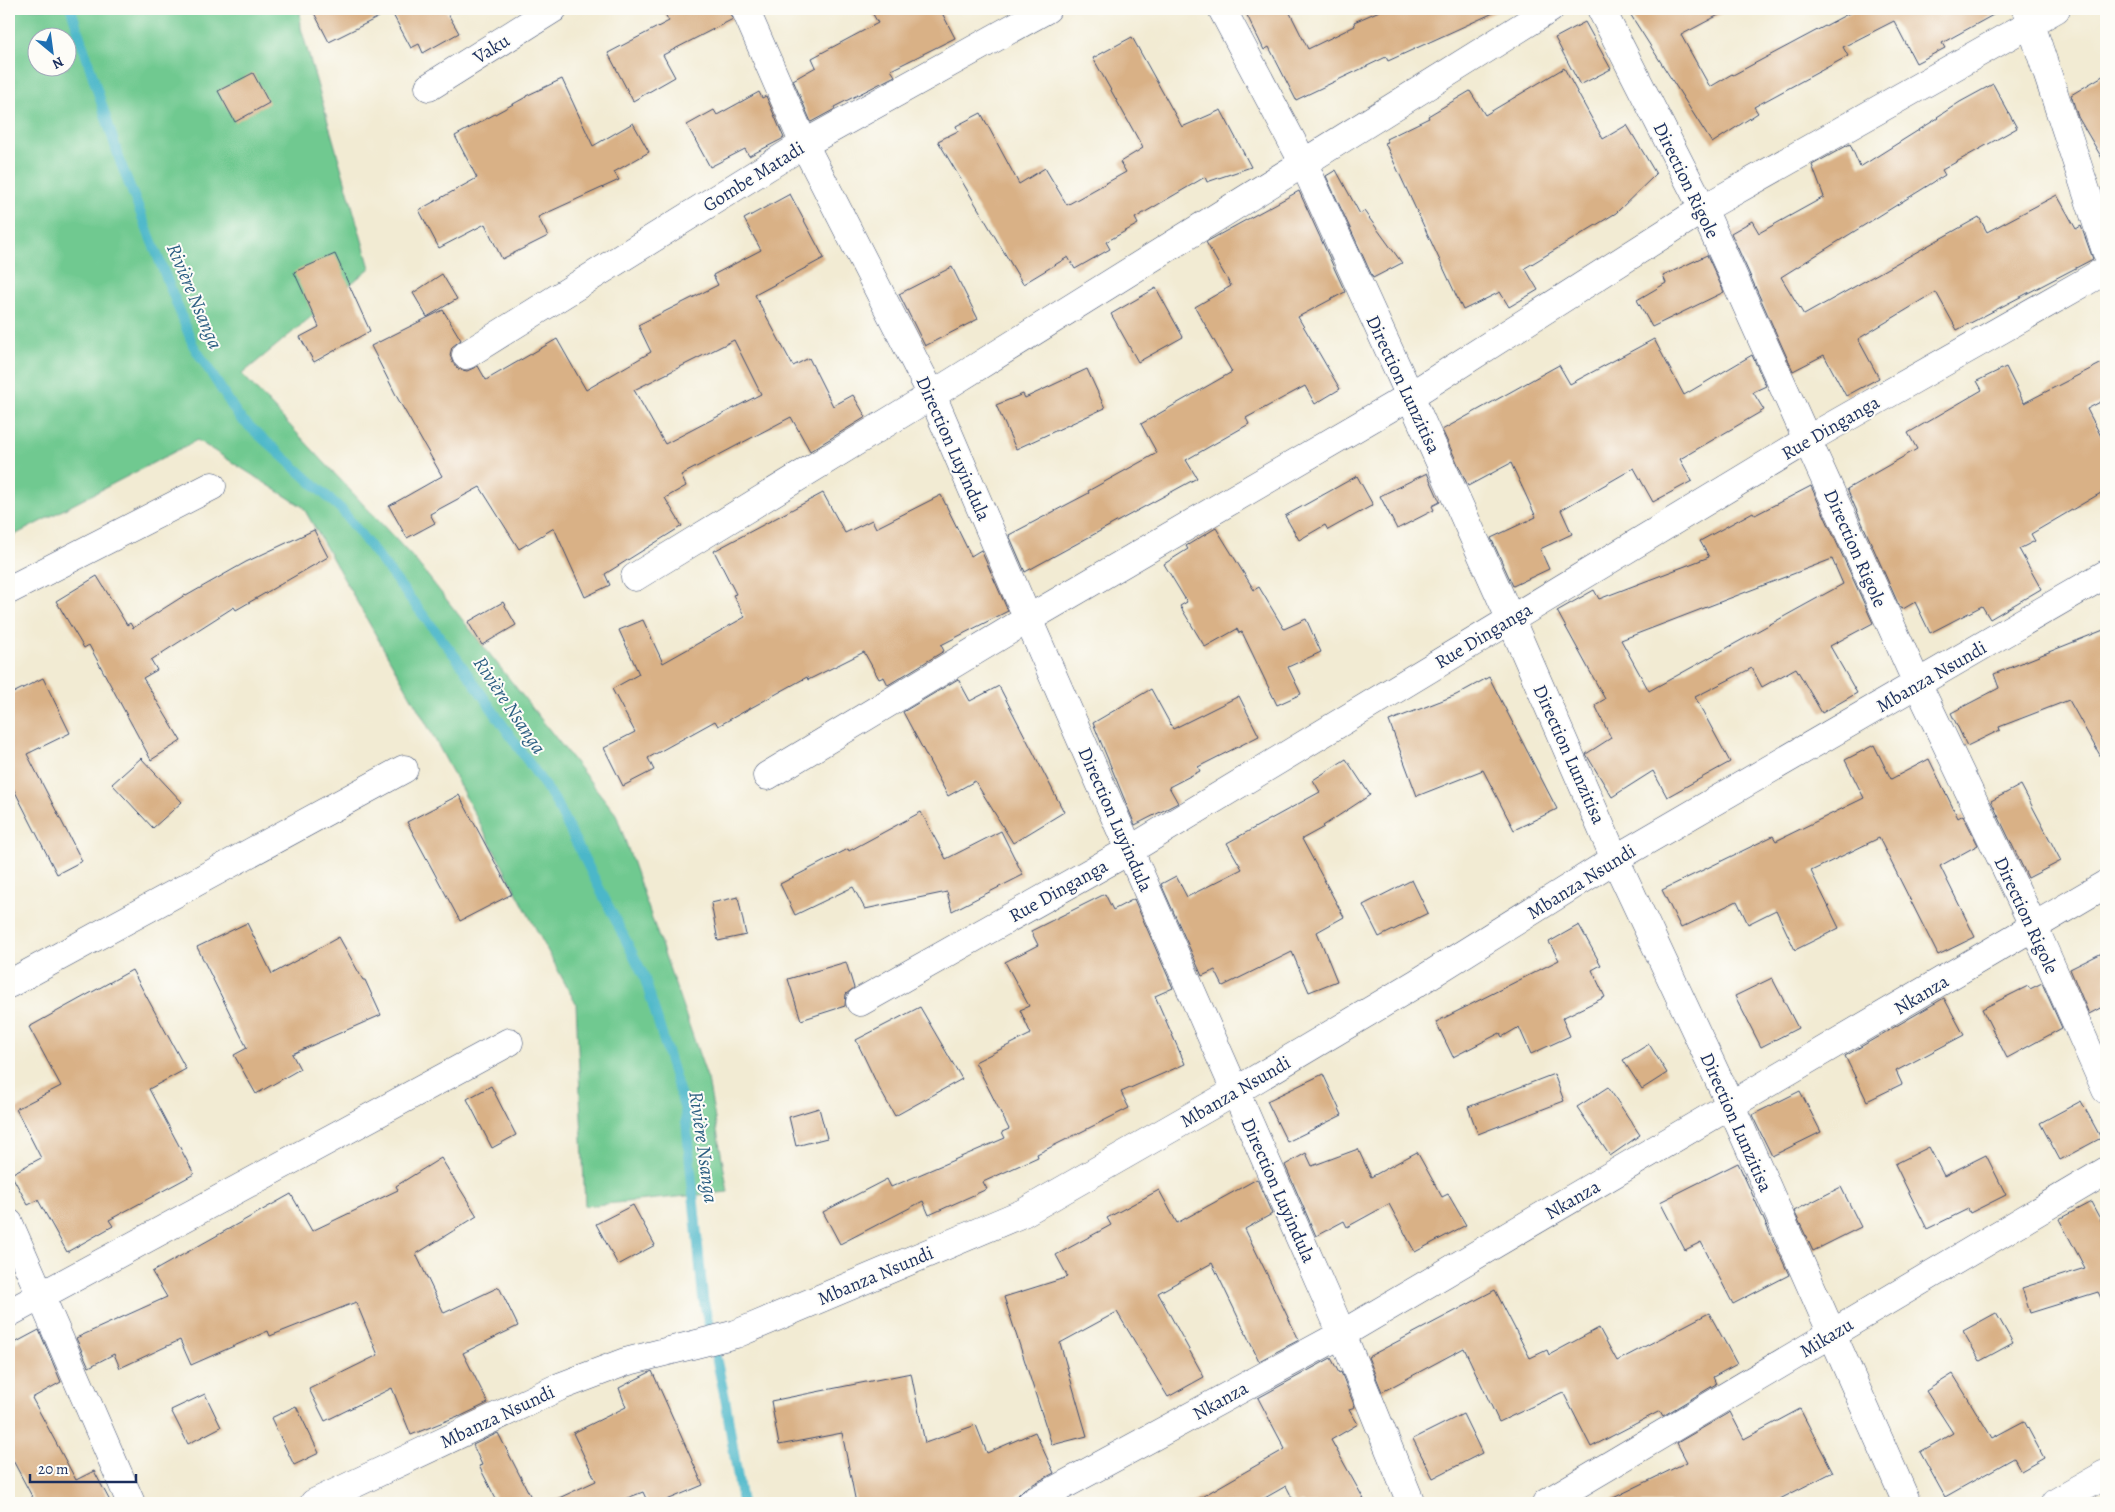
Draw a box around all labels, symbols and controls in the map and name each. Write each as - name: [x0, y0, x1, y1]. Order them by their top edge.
- street label: Vaku: [467, 27, 515, 71]
- north arrow: [28, 28, 78, 78]
- text: N: [49, 52, 67, 74]
- street label: Direction Rigole: [1647, 118, 1726, 243]
- street label: Gombe Matadi: [698, 135, 809, 218]
- water label: Rivière Nsanga: [160, 239, 229, 353]
- street label: Direction Lunzitisa: [1360, 311, 1447, 458]
- street label: Direction Luyindula: [910, 372, 997, 525]
- street label: Rue Dinganga: [1777, 389, 1884, 466]
- street label: Direction Rigole: [1817, 485, 1893, 611]
- street label: Rue Dinganga: [1430, 596, 1537, 675]
- street label: Mbanza Nsundi: [1872, 635, 1991, 719]
- water label: Rivière Nsanga: [467, 651, 552, 759]
- street label: Direction Lunzitisa: [1527, 681, 1612, 828]
- street label: Direction Luyindula: [1072, 743, 1159, 896]
- street label: Mbanza Nsundi: [1522, 838, 1641, 926]
- street label: Rue Dinganga: [1004, 853, 1113, 929]
- street label: Direction Rigole: [1988, 853, 2065, 978]
- street label: Nkanza: [1889, 968, 1954, 1021]
- street label: Direction Lunzitisa: [1694, 1049, 1779, 1196]
- street label: Mbanza Nsundi: [1176, 1050, 1295, 1134]
- water label: Rivière Nsanga: [682, 1090, 725, 1205]
- street label: Direction Luyindula: [1235, 1114, 1322, 1267]
- street label: Nkanza: [1540, 1174, 1605, 1226]
- street label: Mbanza Nsundi: [813, 1240, 937, 1312]
- street label: Mikazu: [1795, 1311, 1859, 1364]
- street label: Nkanza: [1188, 1375, 1253, 1427]
- street label: Mbanza Nsundi: [436, 1379, 559, 1455]
- scale bar: [30, 1452, 136, 1484]
- text: 20 m: [38, 1459, 69, 1479]

